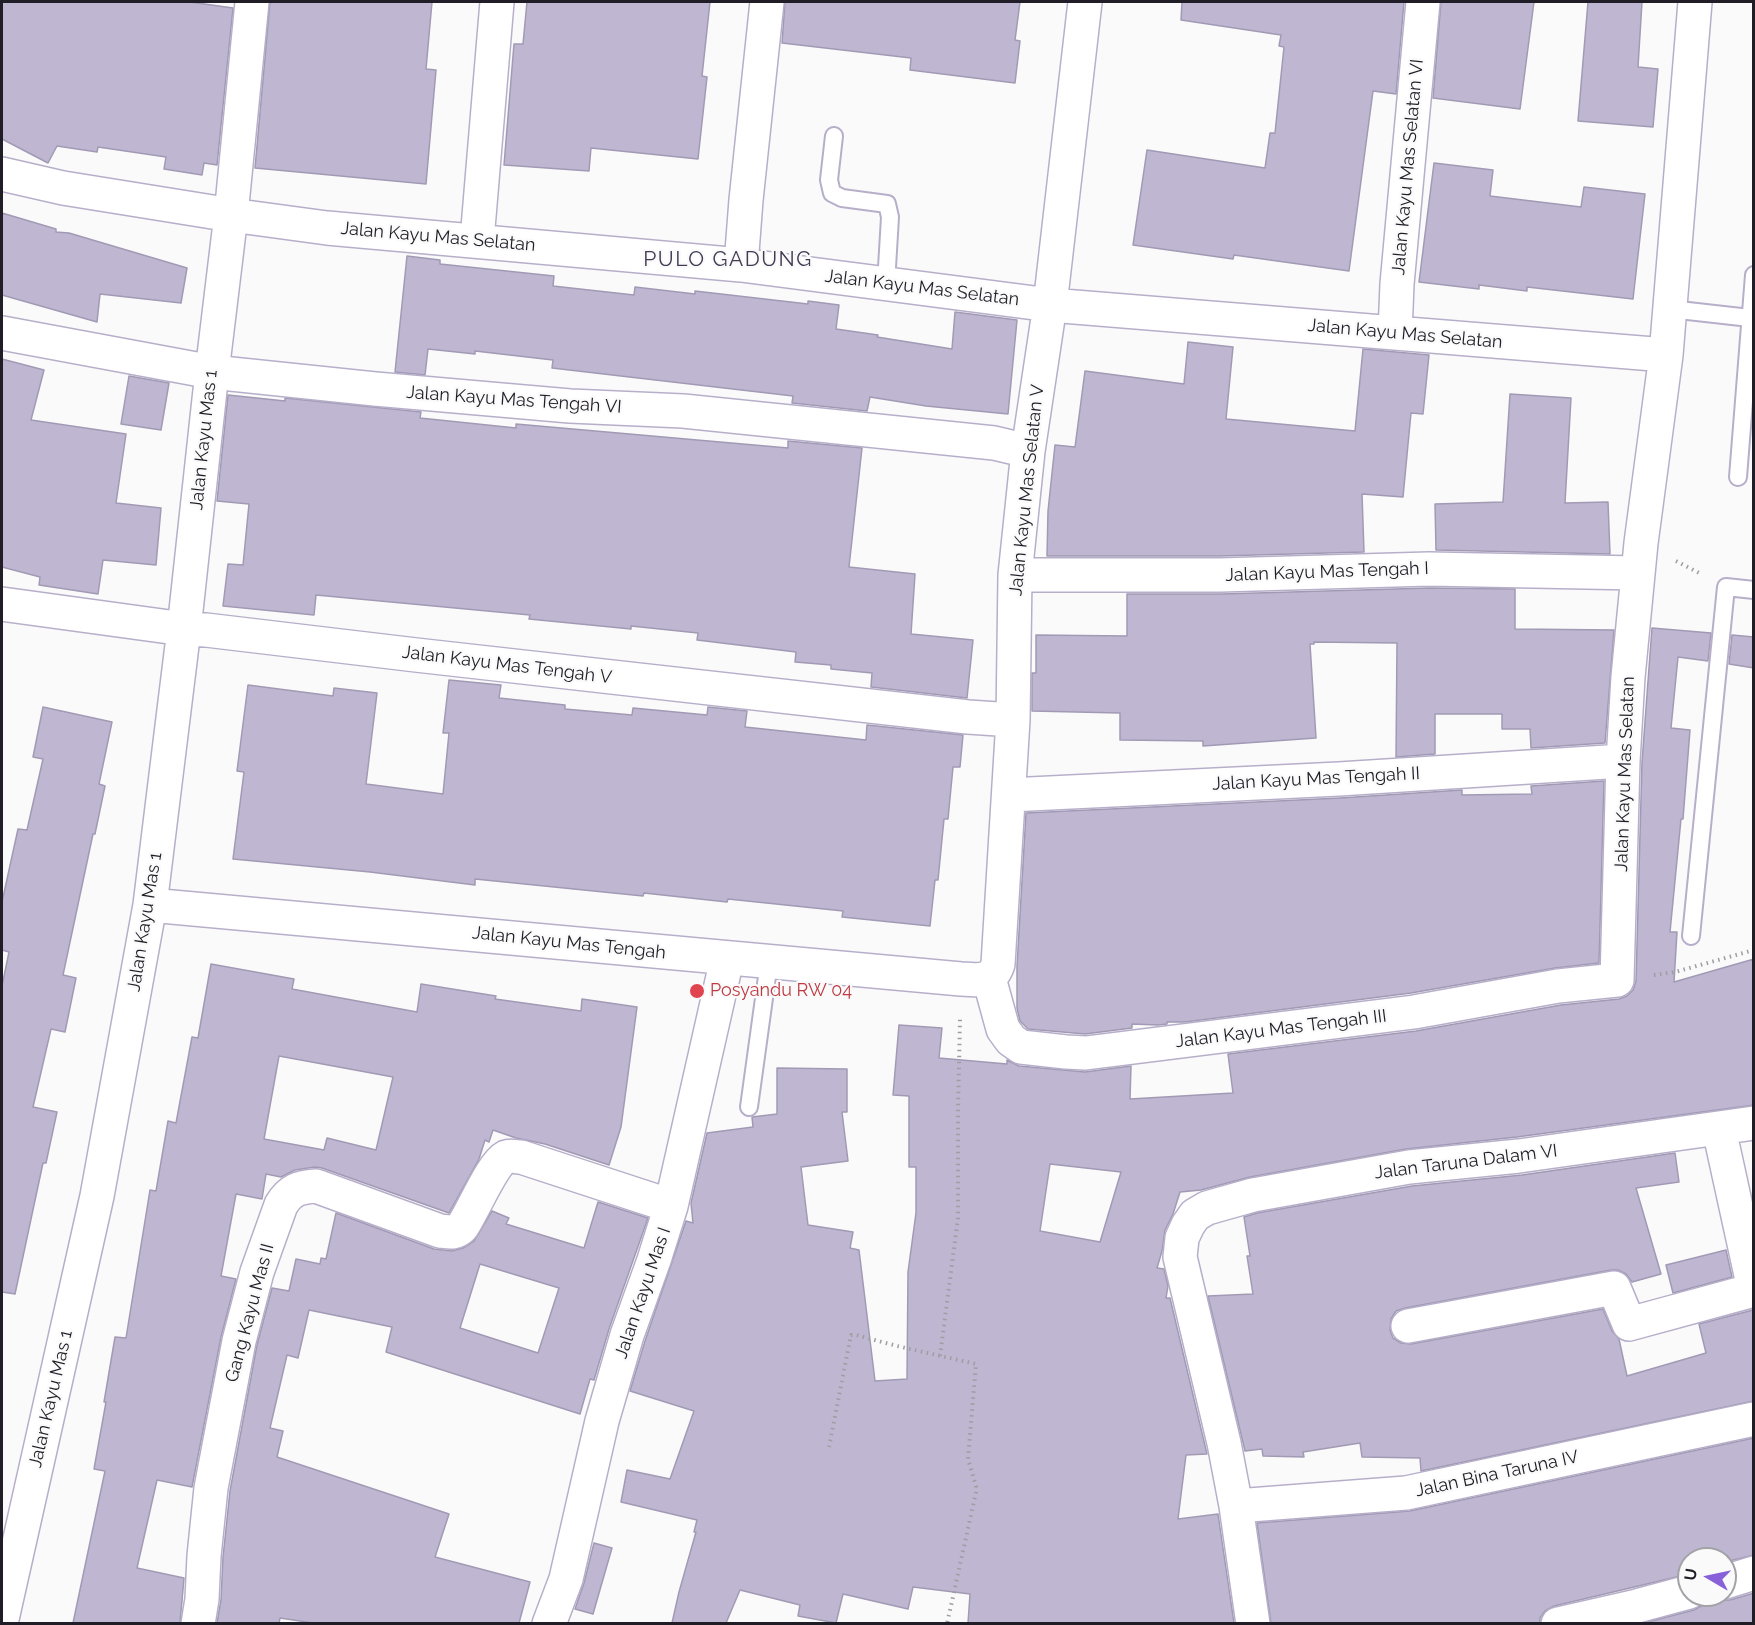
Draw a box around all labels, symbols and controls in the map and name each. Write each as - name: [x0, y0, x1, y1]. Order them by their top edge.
- street label: Jalan Kayu Mas Selatan VI: [1388, 58, 1428, 276]
- street label: Jalan Kayu Mas Selatan: [340, 218, 536, 256]
- district label: PULO GADUNG: [643, 247, 813, 273]
- street label: Jalan Kayu Mas Selatan: [824, 265, 1020, 311]
- street label: Jalan Kayu Mas Selatan: [1307, 315, 1503, 353]
- street label: Jalan Kayu Mas 1: [186, 369, 222, 511]
- street label: Jalan Kayu Mas Tengah VI: [406, 382, 622, 418]
- street label: Jalan Kayu Mas Selatan V: [1005, 383, 1049, 597]
- street label: Jalan Kayu Mas Tengah I: [1225, 558, 1429, 586]
- street label: Jalan Kayu Mas Tengah V: [401, 641, 613, 689]
- street label: Jalan Kayu Mas Selatan: [1611, 676, 1639, 872]
- street label: Jalan Kayu Mas Tengah II: [1212, 763, 1420, 795]
- street label: Jalan Kayu Mas 1: [123, 851, 167, 993]
- street label: Jalan Kayu Mas Tengah: [471, 922, 667, 964]
- place label: Posyandu RW 04: [710, 980, 852, 1002]
- marker: Posyandu RW 04: [688, 982, 706, 1000]
- street label: Jalan Kayu Mas Tengah III: [1174, 1005, 1388, 1053]
- street label: Jalan Taruna Dalam VI: [1373, 1140, 1559, 1184]
- street label: Jalan Kayu Mas I: [610, 1224, 676, 1362]
- street label: Gang Kayu Mas II: [221, 1241, 279, 1385]
- street label: Jalan Kayu Mas 1: [25, 1328, 77, 1470]
- street label: Jalan Bina Taruna IV: [1413, 1446, 1581, 1502]
- north arrow: [1677, 1547, 1737, 1607]
- text: U: [1680, 1567, 1701, 1582]

